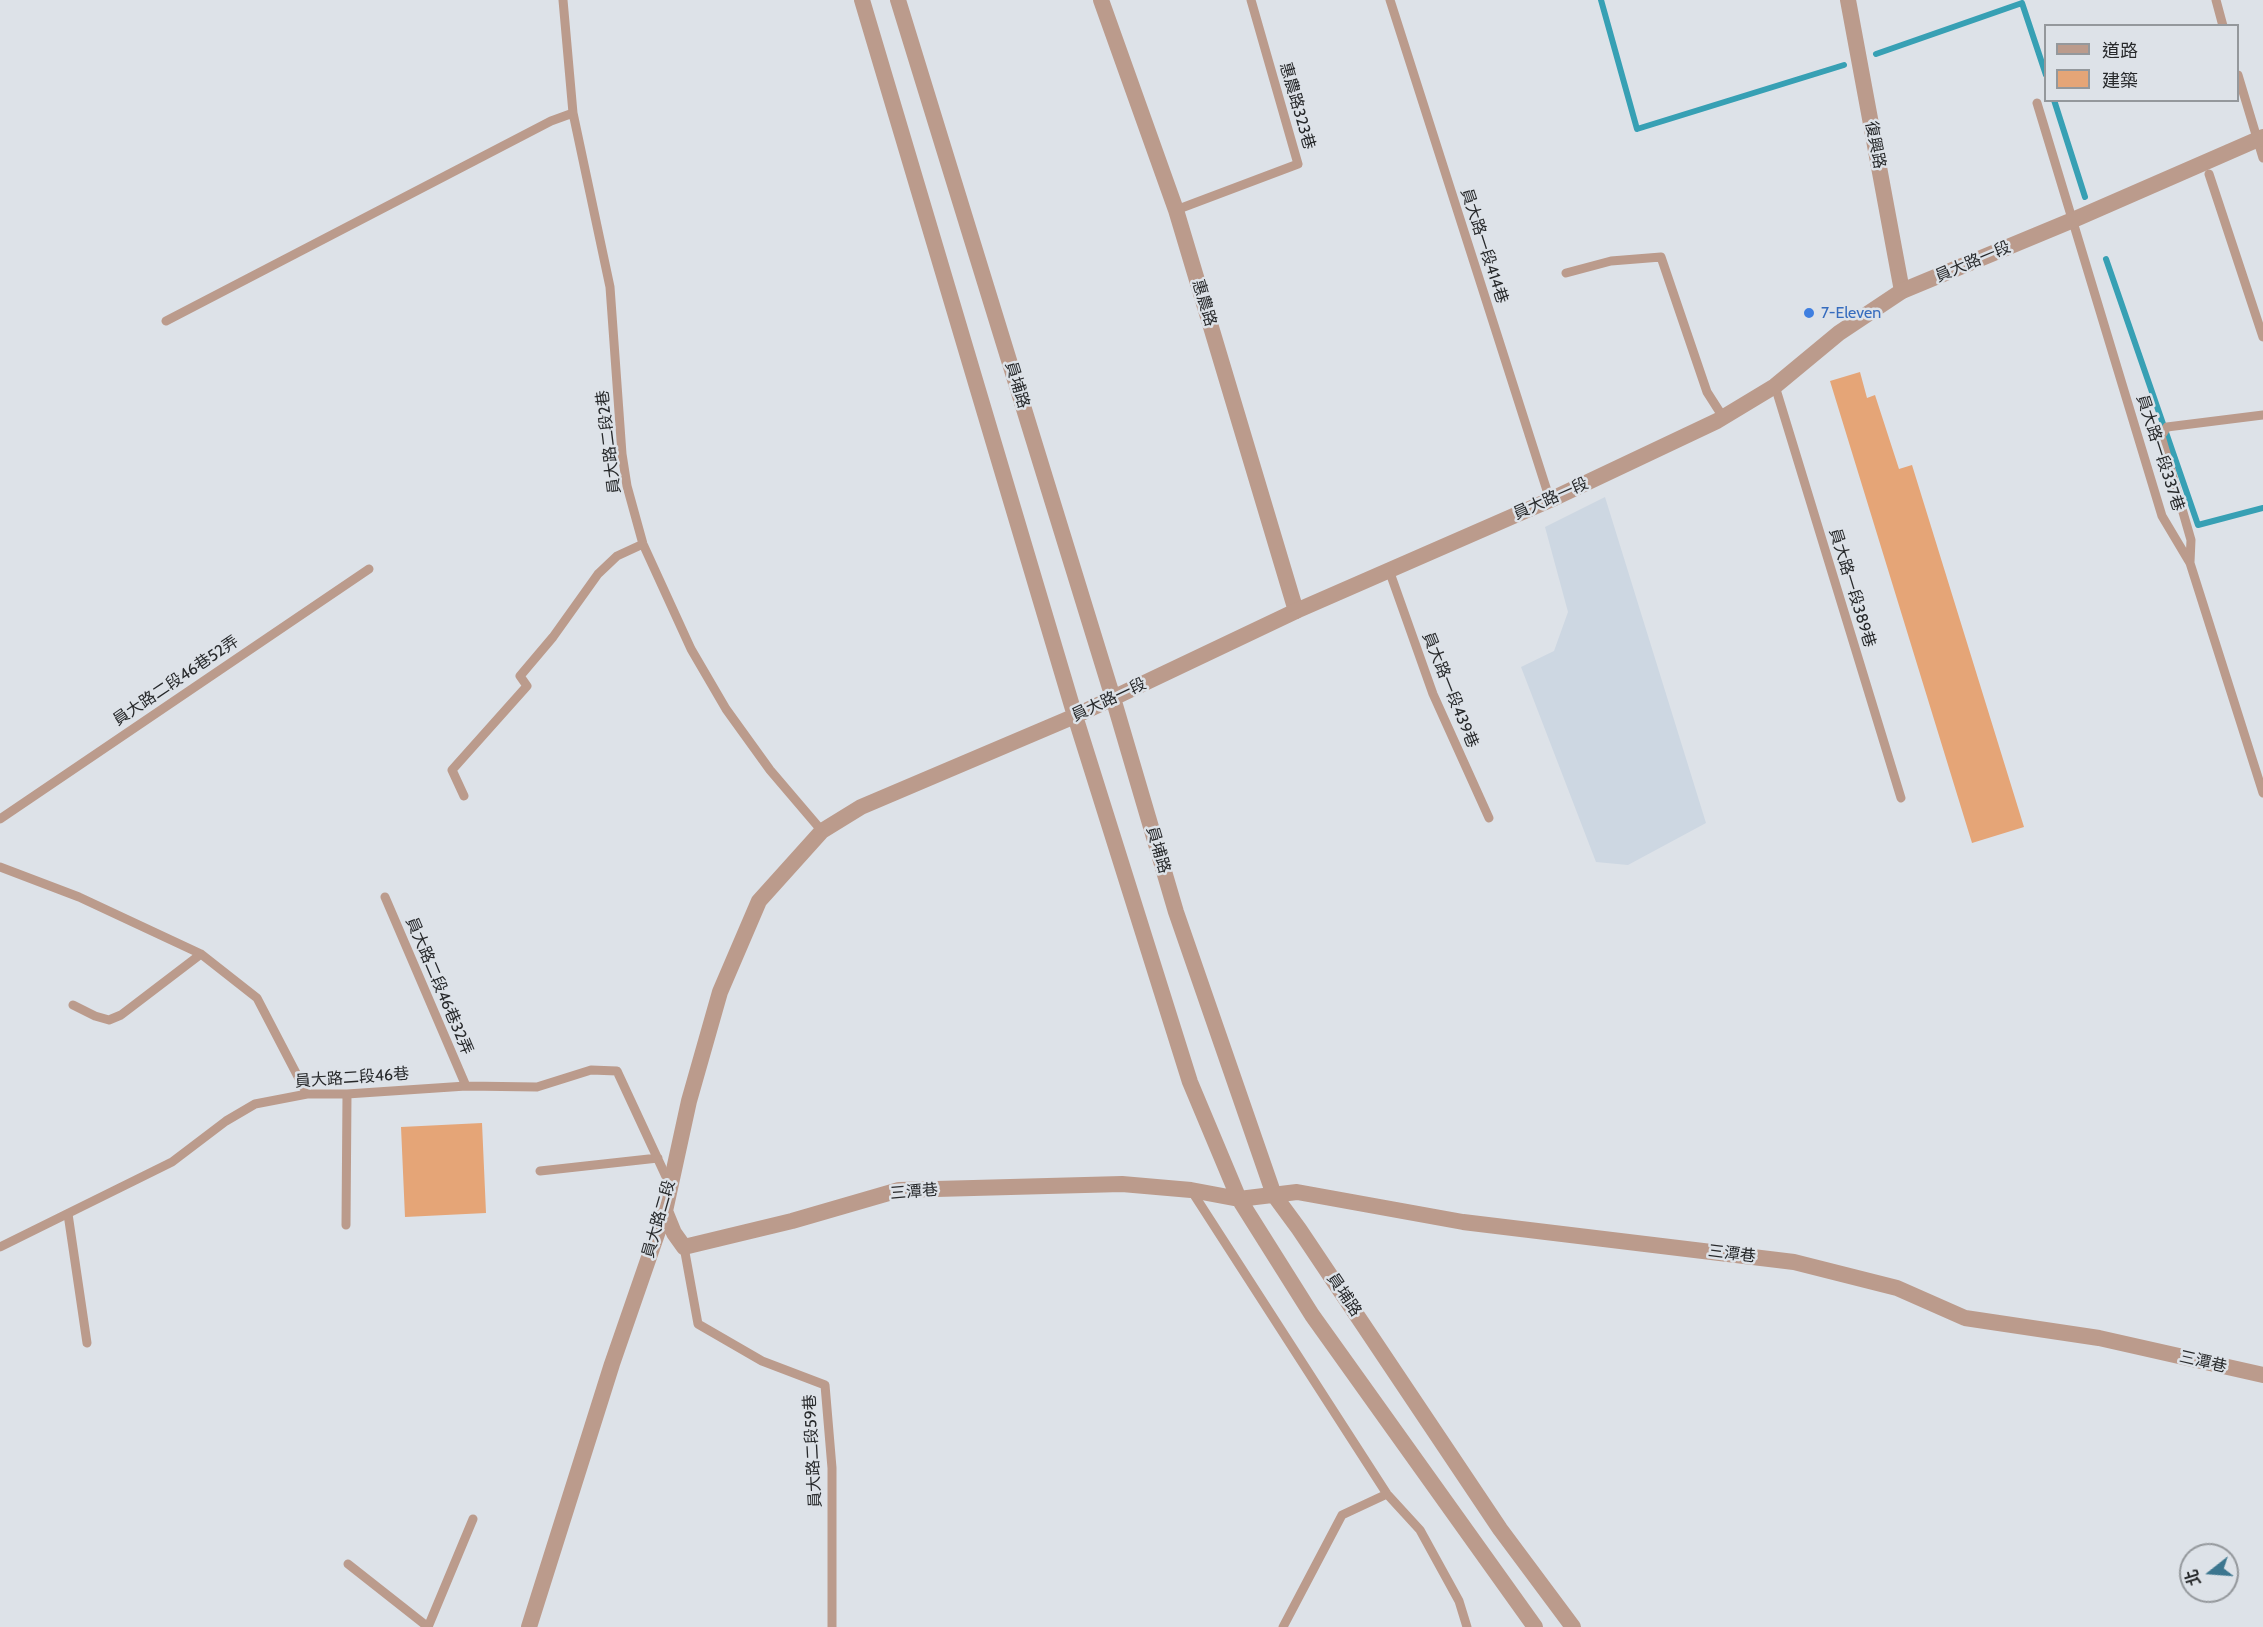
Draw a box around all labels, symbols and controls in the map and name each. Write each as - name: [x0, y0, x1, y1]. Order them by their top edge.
- legend: [2044, 24, 2239, 102]
- text: 道路: [2102, 40, 2138, 62]
- street label: 惠農路323巷: [1275, 60, 1319, 152]
- text: 建築: [2102, 70, 2138, 92]
- street label: 復興路: [1861, 120, 1889, 170]
- street label: 員大路一段414巷: [1456, 186, 1512, 306]
- street label: 員大路一段: [1932, 238, 2014, 286]
- street label: 惠農路: [1188, 277, 1220, 329]
- place label: 7-Eleven: [1821, 303, 1881, 323]
- marker: 7-Eleven: [1802, 306, 1816, 320]
- street label: 員埔路: [1001, 359, 1033, 411]
- street label: 員大路二段2巷: [593, 389, 625, 495]
- street label: 員大路一段337巷: [2132, 392, 2188, 514]
- street label: 員大路一段: [1511, 474, 1591, 524]
- street label: 員大路一段389巷: [1825, 526, 1879, 650]
- street label: 員大路一段439巷: [1418, 629, 1482, 751]
- street label: 員大路二段46巷52弄: [110, 632, 242, 730]
- street label: 員大路一段: [1069, 674, 1149, 726]
- street label: 員埔路: [1142, 824, 1174, 876]
- street label: 員大路二段46巷32弄: [401, 914, 477, 1058]
- street label: 員大路二段46巷: [294, 1064, 410, 1092]
- street label: 員大路二段: [639, 1178, 679, 1260]
- street label: 三潭巷: [889, 1180, 939, 1204]
- street label: 三潭巷: [1707, 1242, 1757, 1266]
- street label: 員埔路: [1323, 1270, 1365, 1320]
- street label: 三潭巷: [2177, 1347, 2229, 1377]
- street label: 員大路二段59巷: [800, 1394, 826, 1508]
- north arrow: [2179, 1543, 2239, 1603]
- text: 北: [2182, 1567, 2205, 1588]

